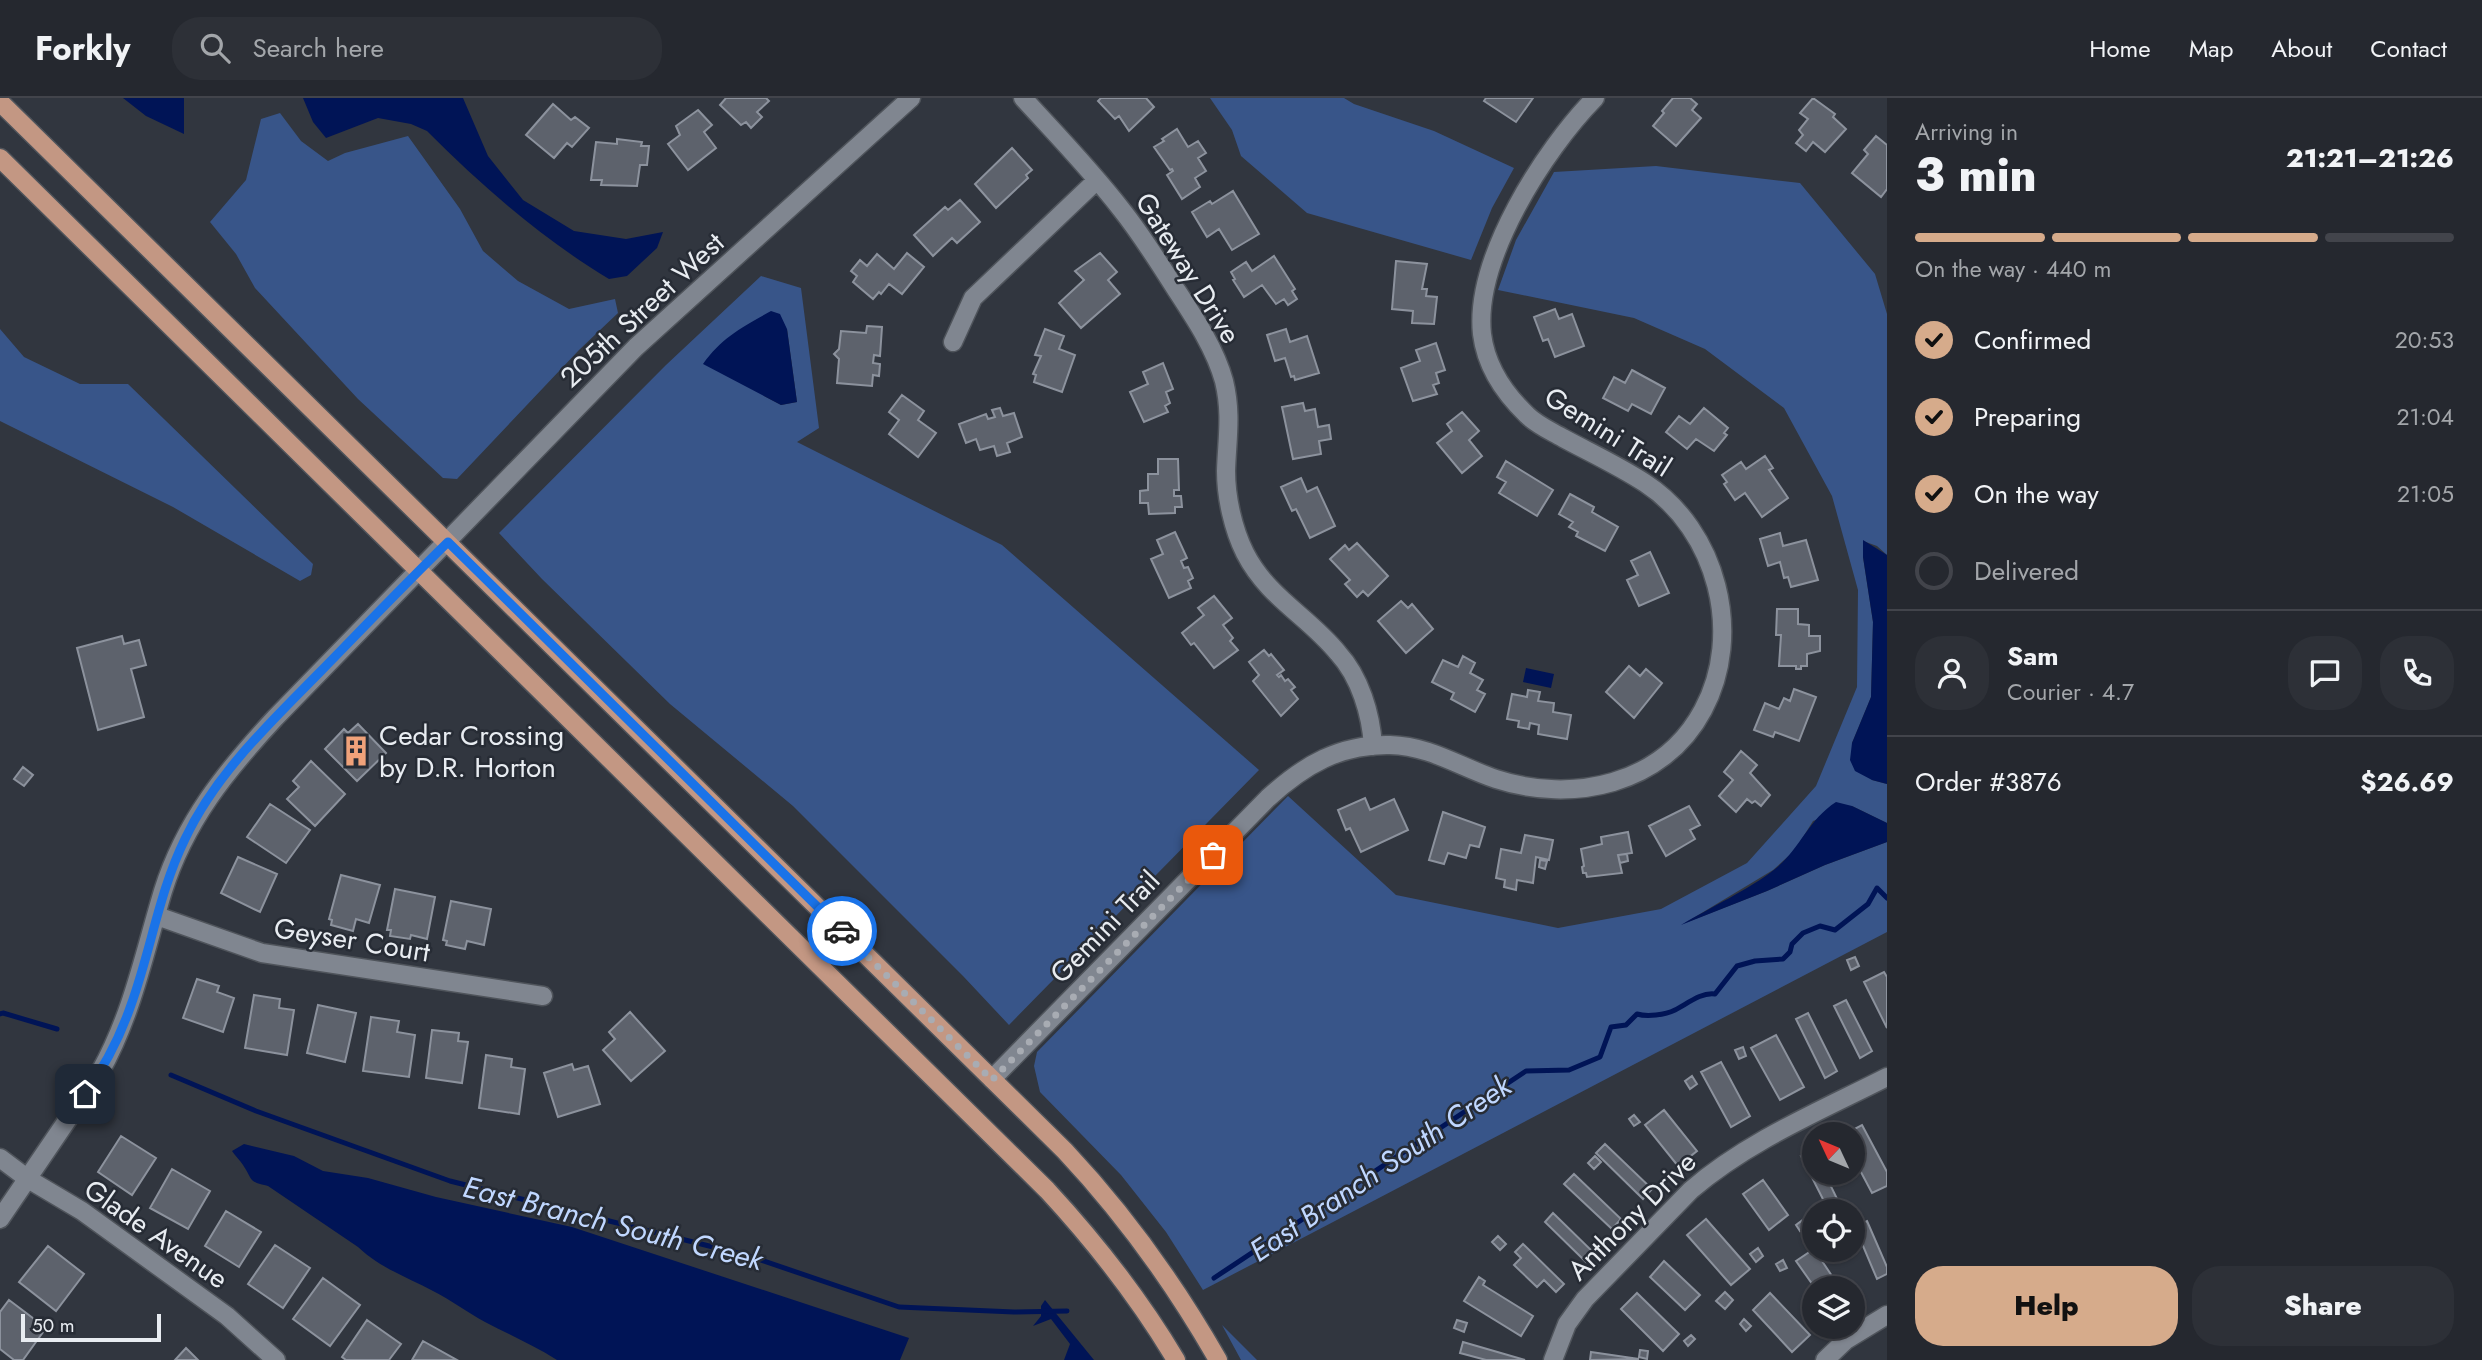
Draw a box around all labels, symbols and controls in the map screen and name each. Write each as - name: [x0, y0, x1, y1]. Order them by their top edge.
- search box: [172, 17, 662, 80]
- text: Forkly: [35, 25, 130, 72]
- icon: search: [196, 29, 234, 67]
- text: Search here: [252, 29, 384, 67]
- text: Home: [2089, 31, 2151, 66]
- text: Map: [2189, 31, 2233, 66]
- text: About: [2271, 31, 2332, 66]
- text: Contact: [2370, 31, 2447, 66]
- text: Arriving in: [1915, 115, 2018, 149]
- text: 21:21–21:26: [2286, 139, 2454, 177]
- text: 3 min: [1915, 142, 2037, 208]
- street label: Gateway Drive: [1125, 185, 1251, 351]
- street label: 205th Street West: [551, 223, 734, 397]
- text: On the way · 440 m: [1915, 252, 2111, 286]
- icon: check: [1915, 321, 1953, 359]
- text: Confirmed: [1974, 321, 2091, 359]
- text: 20:53: [2395, 323, 2454, 357]
- street label: Gemini Trail: [1536, 377, 1680, 487]
- icon: check: [1915, 398, 1953, 436]
- text: Preparing: [1974, 398, 2081, 436]
- text: 21:04: [2396, 400, 2454, 434]
- icon: check: [1915, 475, 1953, 513]
- text: On the way: [1974, 475, 2099, 513]
- text: 21:05: [2397, 477, 2454, 511]
- text: Delivered: [1974, 552, 2079, 590]
- button: person: [1915, 636, 1989, 710]
- button: chat: [2288, 636, 2362, 710]
- button: phone: [2380, 636, 2454, 710]
- text: Sam: [2007, 637, 2059, 675]
- text: Courier · 4.7: [2007, 675, 2134, 709]
- place label: Cedar Crossing by D.R. Horton: [379, 715, 564, 788]
- building icon: Cedar Crossing by D.R. Horton: [339, 734, 373, 768]
- text: Order #3876: [1915, 763, 2062, 801]
- text: $26.69: [2360, 763, 2454, 801]
- pin: [1183, 825, 1243, 885]
- icon: bag: [1194, 836, 1232, 874]
- street label: Gemini Trail: [1041, 861, 1169, 993]
- courier: [807, 896, 877, 966]
- street label: Geyser Court: [271, 907, 433, 973]
- icon: car: [823, 912, 861, 950]
- pin: [55, 1064, 115, 1124]
- water label: East Branch South Creek: [1241, 1064, 1520, 1272]
- icon: home: [66, 1075, 104, 1113]
- north arrow: [1802, 1122, 1866, 1185]
- map controls: [1802, 1122, 1865, 1339]
- street label: Anthony Drive: [1558, 1142, 1706, 1290]
- water label: East Branch South Creek: [459, 1165, 768, 1281]
- street label: Glade Avenue: [76, 1169, 236, 1299]
- button: locate: [1802, 1199, 1865, 1262]
- button: Help: [1915, 1266, 2178, 1346]
- button: Share: [2192, 1266, 2454, 1346]
- button: layers: [1802, 1276, 1865, 1339]
- scale bar: [21, 1311, 161, 1343]
- text: 50 m: [32, 1312, 75, 1339]

